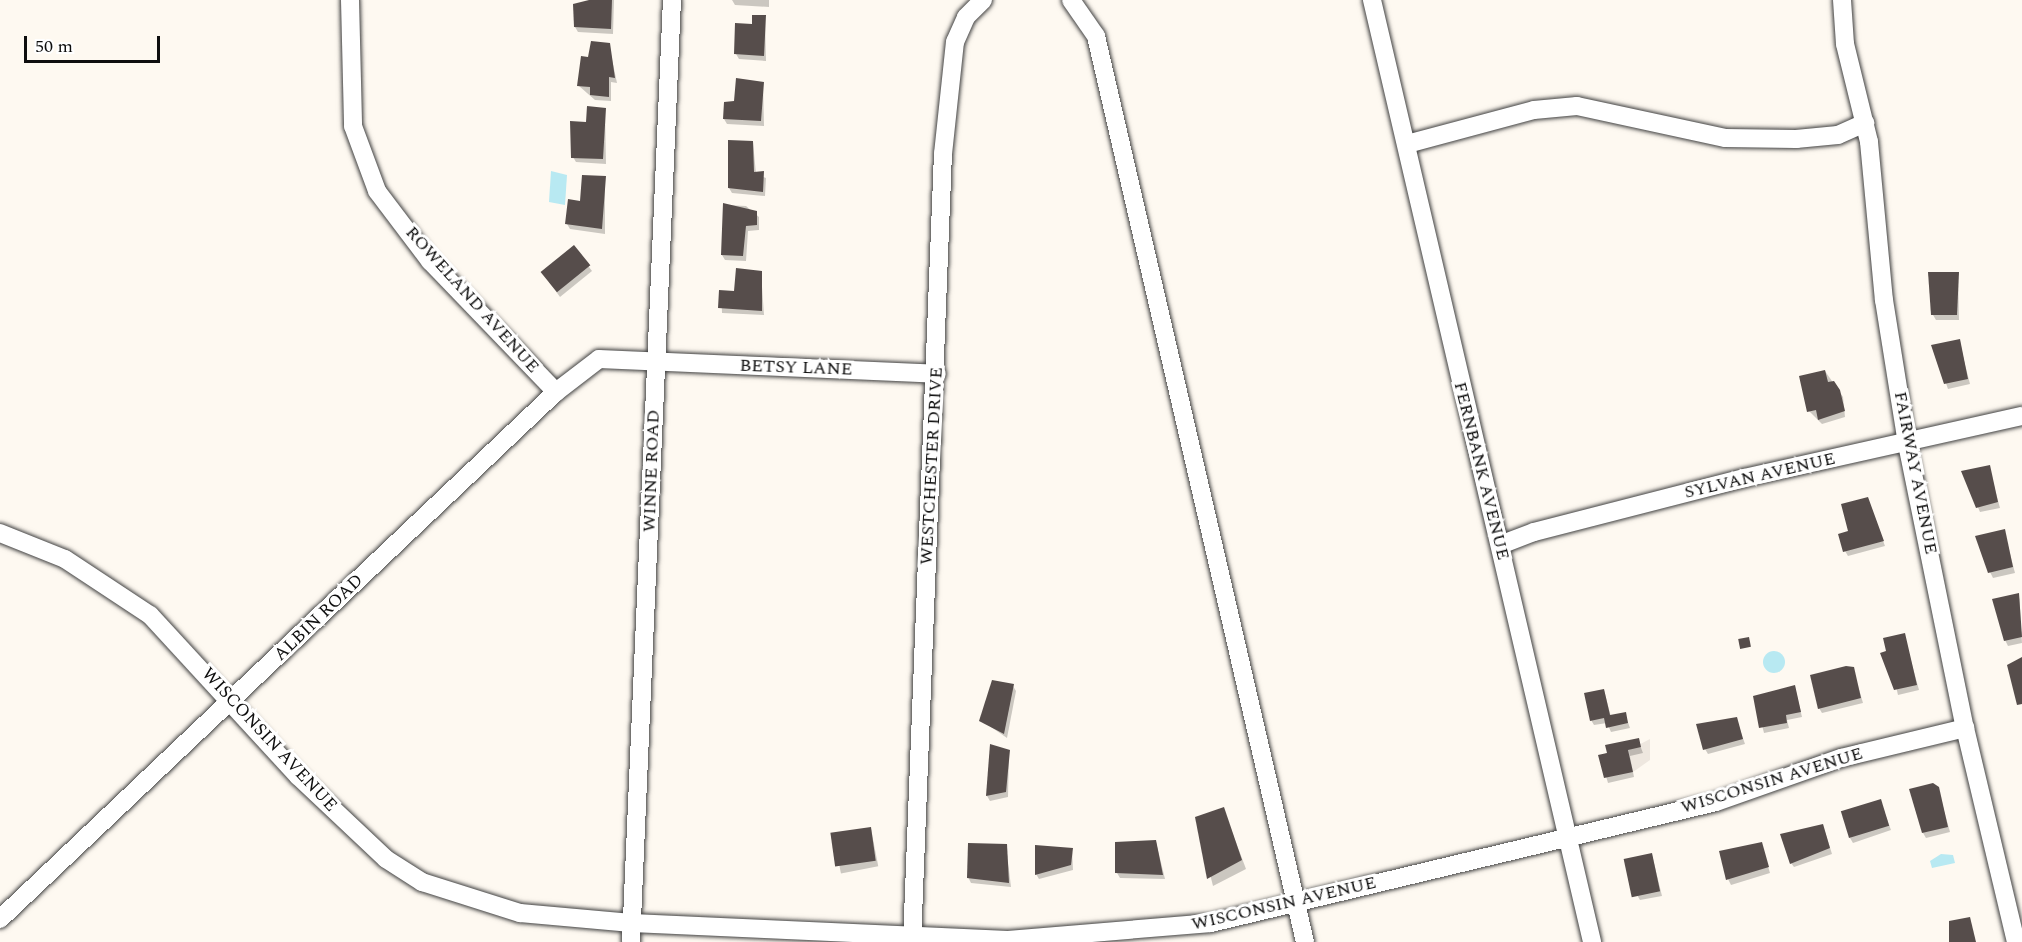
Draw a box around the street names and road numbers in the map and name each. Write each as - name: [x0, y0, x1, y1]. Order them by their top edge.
- street label: ROWELAND AVENUE: [400, 222, 544, 378]
- street label: BETSY LANE: [739, 355, 853, 381]
- street label: WESTCHESTER DRIVE: [916, 366, 948, 566]
- street label: FERNBANK AVENUE: [1448, 380, 1514, 562]
- street label: FAIRWAY AVENUE: [1889, 390, 1941, 556]
- street label: WINNE ROAD: [639, 409, 665, 533]
- street label: SYLVAN AVENUE: [1682, 448, 1838, 504]
- street label: ALBIN ROAD: [270, 570, 368, 666]
- street label: WISCONSIN AVENUE: [197, 663, 341, 817]
- street label: WISCONSIN AVENUE: [1678, 743, 1866, 819]
- street label: WISCONSIN AVENUE: [1189, 872, 1379, 936]

